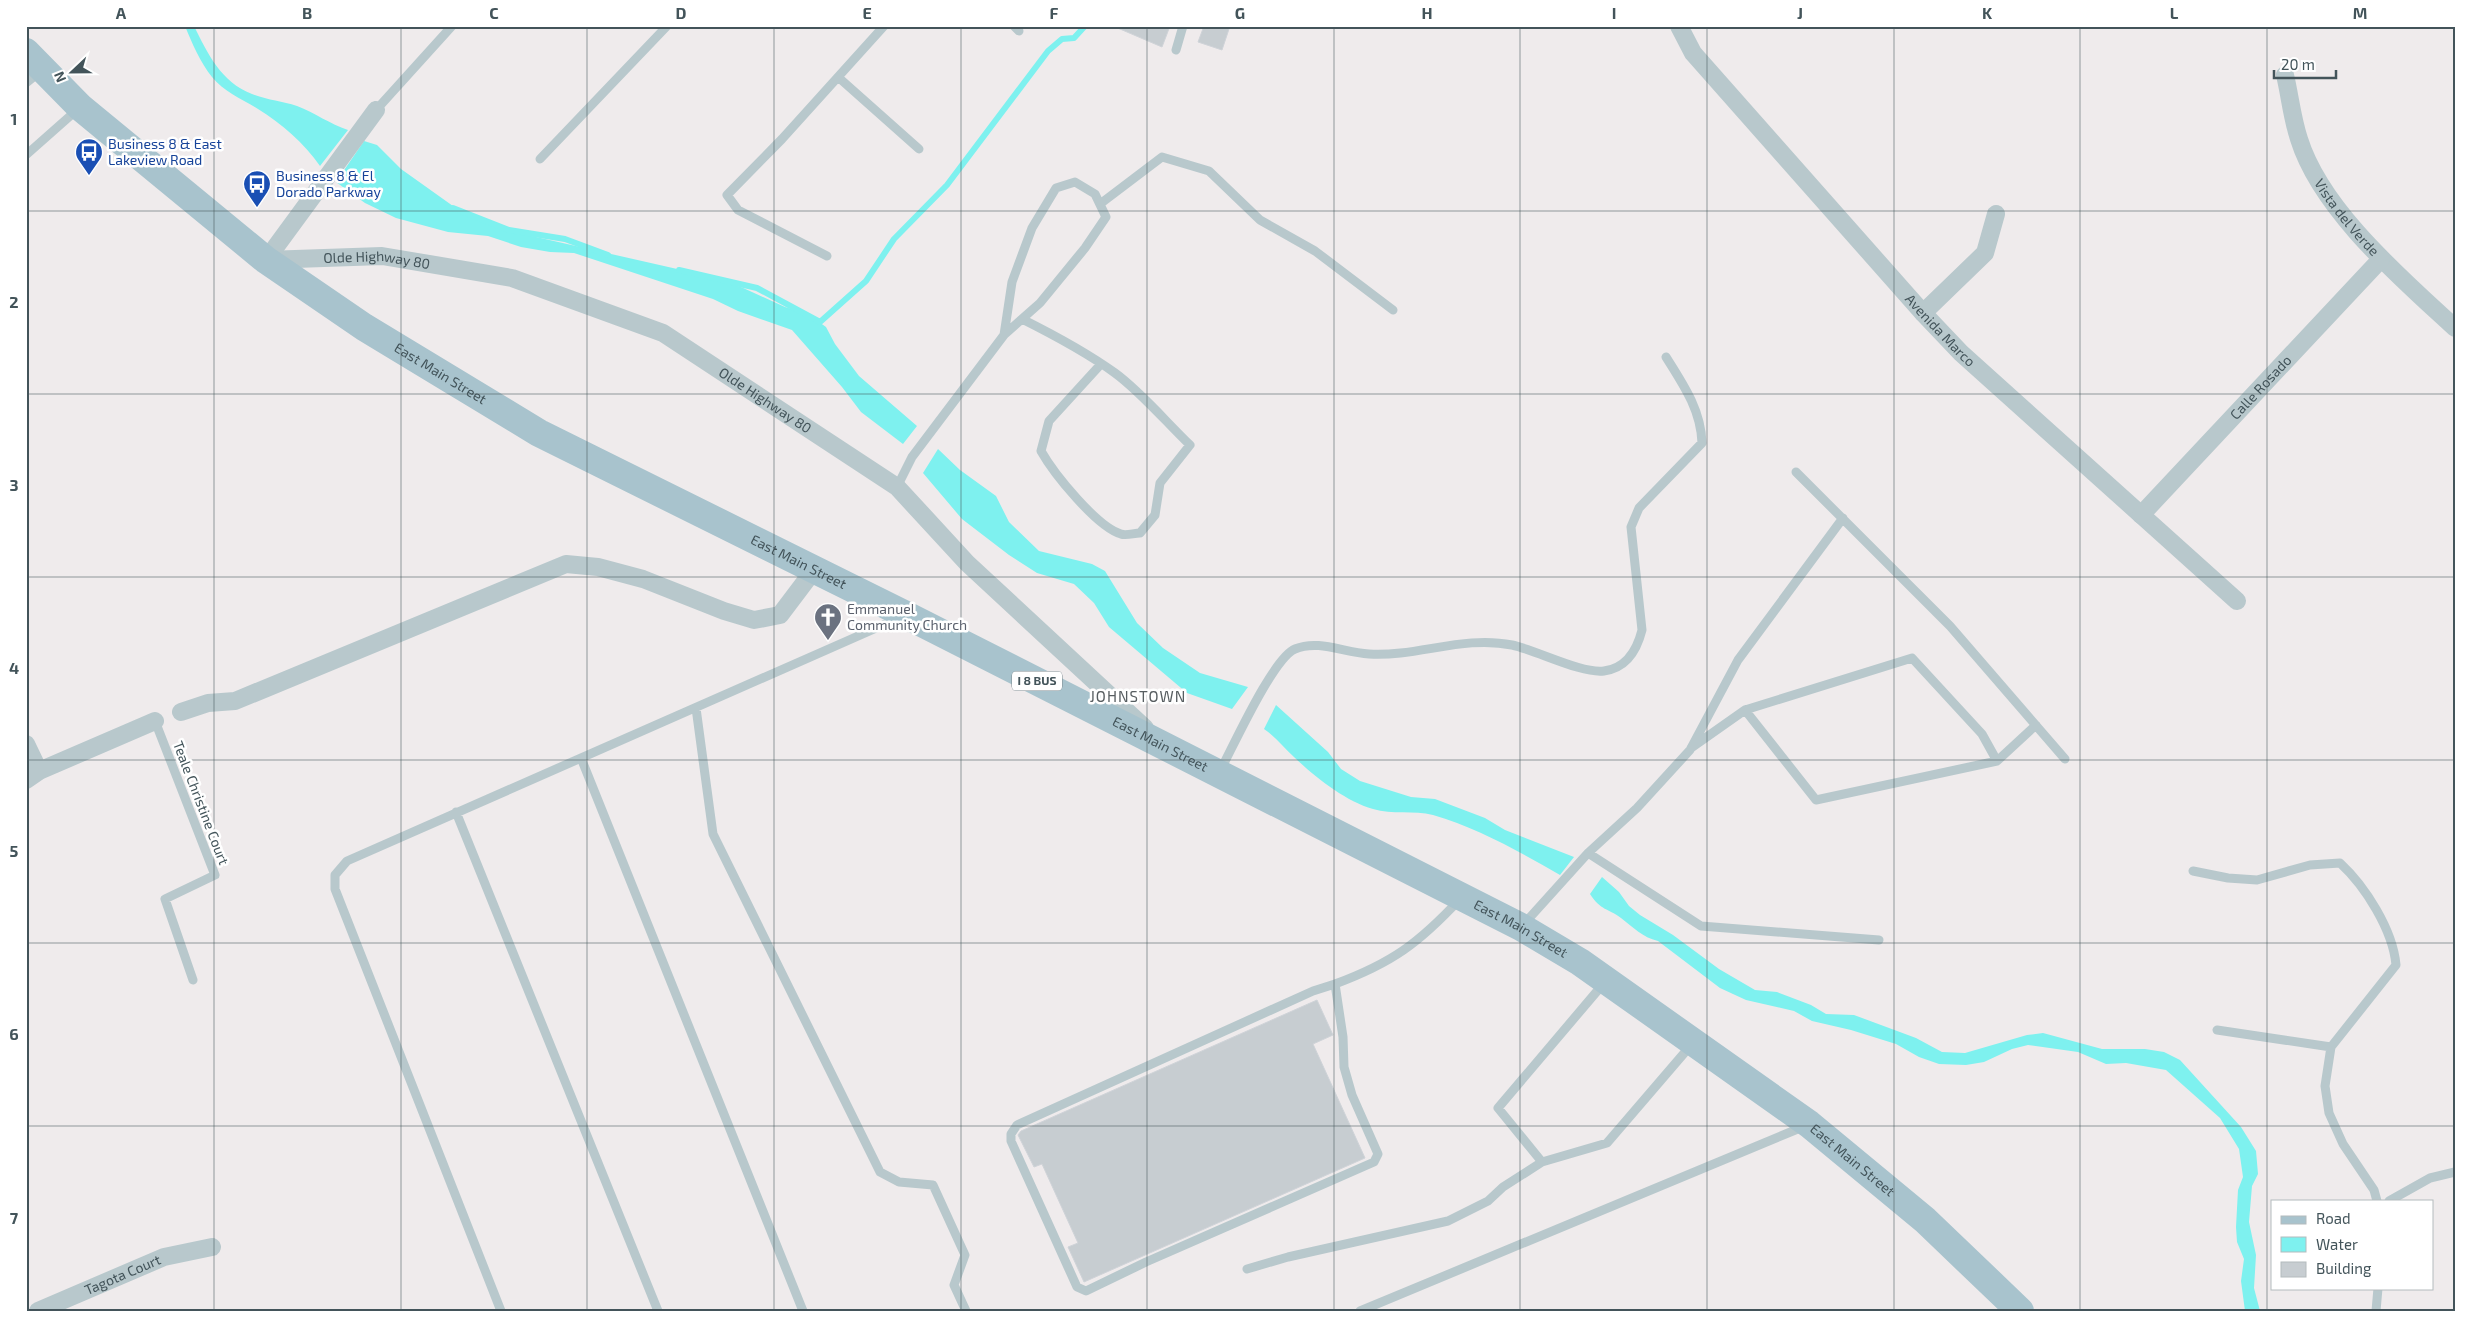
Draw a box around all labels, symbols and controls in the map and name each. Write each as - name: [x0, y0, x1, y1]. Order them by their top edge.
- text: A: [116, 3, 127, 22]
- text: B: [302, 3, 312, 22]
- text: C: [489, 3, 499, 22]
- text: D: [676, 3, 687, 22]
- text: E: [862, 3, 872, 22]
- text: F: [1050, 3, 1059, 22]
- text: G: [1235, 3, 1245, 22]
- text: H: [1421, 3, 1433, 22]
- text: I: [1612, 3, 1616, 22]
- text: J: [1797, 3, 1803, 22]
- text: K: [1982, 3, 1993, 22]
- text: L: [2170, 3, 2179, 22]
- text: M: [2353, 3, 2367, 22]
- north arrow: [48, 48, 98, 98]
- scale bar: [2274, 48, 2336, 80]
- text: 20 m: [2281, 55, 2315, 73]
- text: N: [50, 69, 69, 85]
- text: 1: [11, 109, 17, 128]
- place label: Business 8 & East Lakeview Road: [108, 135, 222, 168]
- bus stop icon: Business 8 & East Lakeview Road: [74, 137, 104, 176]
- place label: Business 8 & El Dorado Parkway: [276, 167, 381, 200]
- bus stop icon: Business 8 & El Dorado Parkway: [242, 169, 272, 208]
- street label: Vista del Verde: [2311, 175, 2383, 259]
- street label: Olde Highway 80: [323, 247, 431, 272]
- street label: Avenida Marco: [1902, 290, 1979, 370]
- text: 2: [9, 292, 19, 311]
- street label: East Main Street: [391, 338, 490, 407]
- street label: Calle Rosado: [2226, 351, 2295, 423]
- street label: Olde Highway 80: [716, 363, 815, 436]
- text: 3: [9, 475, 19, 494]
- street label: East Main Street: [748, 530, 850, 592]
- place label: Emmanuel Community Church: [847, 600, 967, 633]
- church icon: Emmanuel Community Church: [813, 602, 843, 641]
- text: 4: [9, 658, 19, 677]
- road number: I 8 BUS: [1012, 671, 1062, 690]
- district label: JOHNSTOWN: [1090, 687, 1186, 705]
- street label: East Main Street: [1110, 712, 1211, 775]
- street label: Teale Christine Court: [170, 738, 233, 867]
- text: 5: [10, 841, 19, 860]
- street label: East Main Street: [1471, 895, 1571, 961]
- text: 6: [9, 1024, 19, 1043]
- street label: East Main Street: [1807, 1120, 1899, 1200]
- legend: [2271, 1200, 2434, 1290]
- text: 7: [10, 1208, 19, 1227]
- text: Road: [2316, 1209, 2351, 1227]
- text: Water: [2316, 1235, 2358, 1253]
- street label: Tagota Court: [82, 1250, 163, 1298]
- text: Building: [2316, 1259, 2372, 1277]

